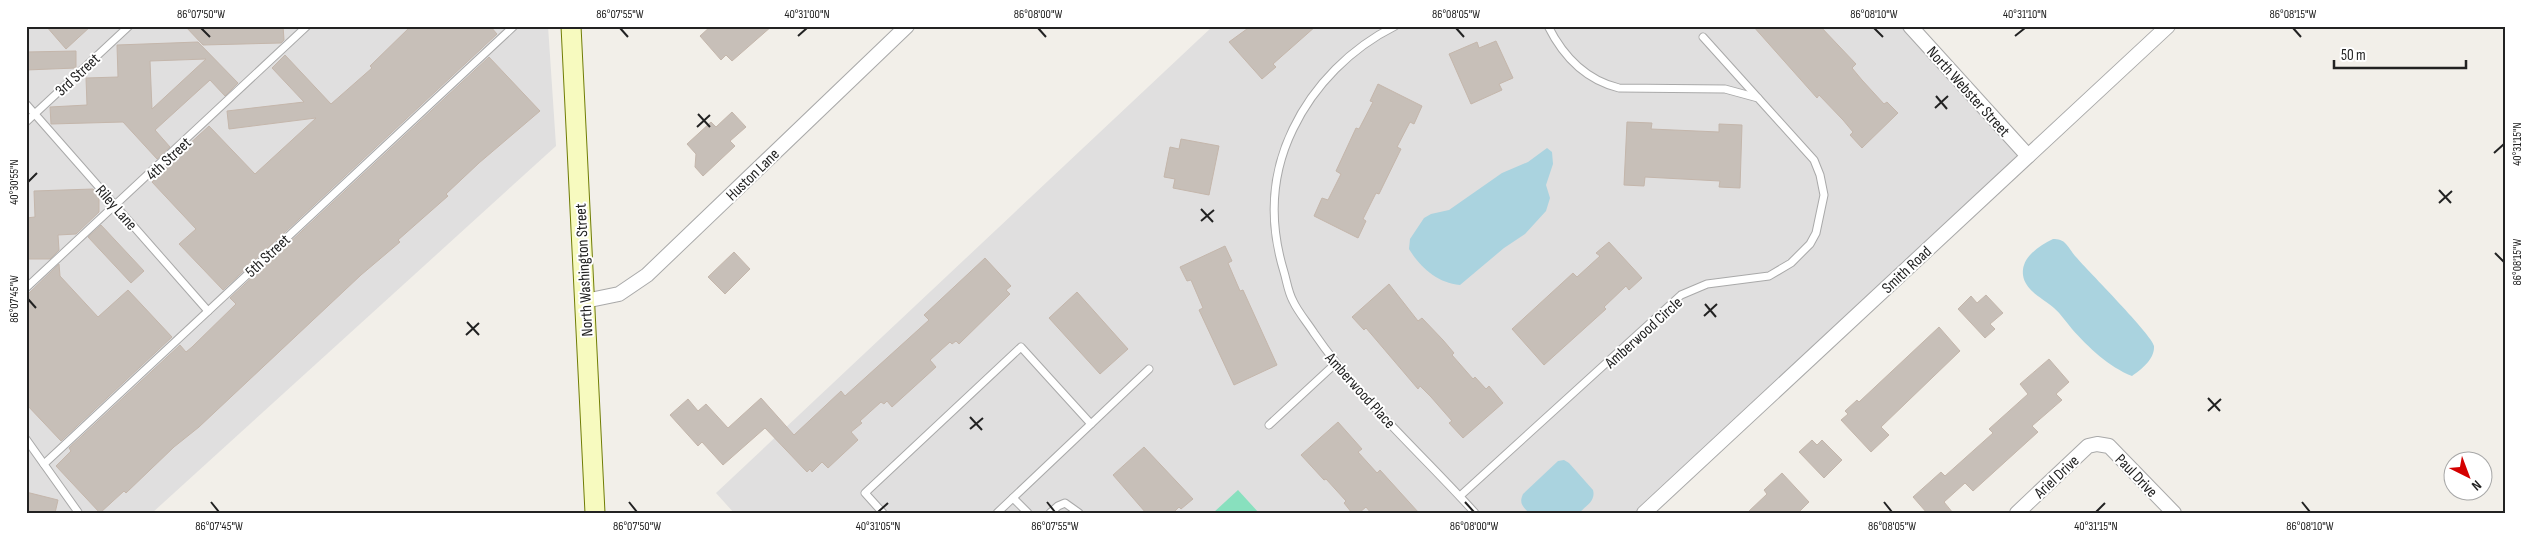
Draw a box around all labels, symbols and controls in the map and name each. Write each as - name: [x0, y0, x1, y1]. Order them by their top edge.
- text: 86°07'50"W: [177, 7, 225, 22]
- text: 86°07'55"W: [596, 7, 644, 22]
- text: 40°31'00"N: [784, 7, 830, 22]
- text: 86°08'00"W: [1014, 7, 1062, 22]
- text: 86°08'05"W: [1432, 7, 1480, 22]
- text: 86°08'10"W: [1850, 7, 1898, 22]
- text: 40°31'10"N: [2003, 7, 2047, 22]
- text: 86°08'15"W: [2270, 7, 2317, 22]
- scale bar: [2334, 38, 2466, 70]
- street label: North Webster Street: [1922, 43, 2013, 141]
- text: 50 m: [2341, 46, 2366, 65]
- street label: 3rd Street: [52, 50, 104, 100]
- text: 40°31'15"N: [2510, 122, 2525, 166]
- street label: 4th Street: [143, 133, 196, 185]
- street label: Huston Lane: [722, 145, 784, 205]
- text: 40°30'55"N: [7, 159, 22, 205]
- street label: Riley Lane: [91, 181, 141, 234]
- street label: North Washington Street: [572, 203, 597, 337]
- street label: 5th Street: [242, 231, 294, 282]
- text: 86°08'15"W: [2510, 238, 2525, 285]
- street label: Smith Road: [1878, 242, 1936, 298]
- text: 86°07'45"W: [7, 275, 22, 323]
- street label: Amberwood Circle: [1601, 293, 1687, 374]
- street label: Amberwood Place: [1320, 348, 1399, 433]
- street label: Paul Drive: [2111, 450, 2161, 502]
- street label: Ariel Drive: [2030, 452, 2083, 503]
- north arrow: [2444, 452, 2494, 502]
- text: N: [2468, 476, 2485, 494]
- text: 86°07'45"W: [195, 519, 243, 534]
- text: 86°07'50"W: [613, 519, 661, 534]
- text: 40°31'05"N: [856, 519, 900, 534]
- text: 86°07'55"W: [1031, 519, 1079, 534]
- text: 86°08'00"W: [1450, 519, 1498, 534]
- text: 86°08'05"W: [1868, 519, 1916, 534]
- text: 40°31'15"N: [2074, 519, 2118, 534]
- text: 86°08'10"W: [2286, 519, 2334, 534]

